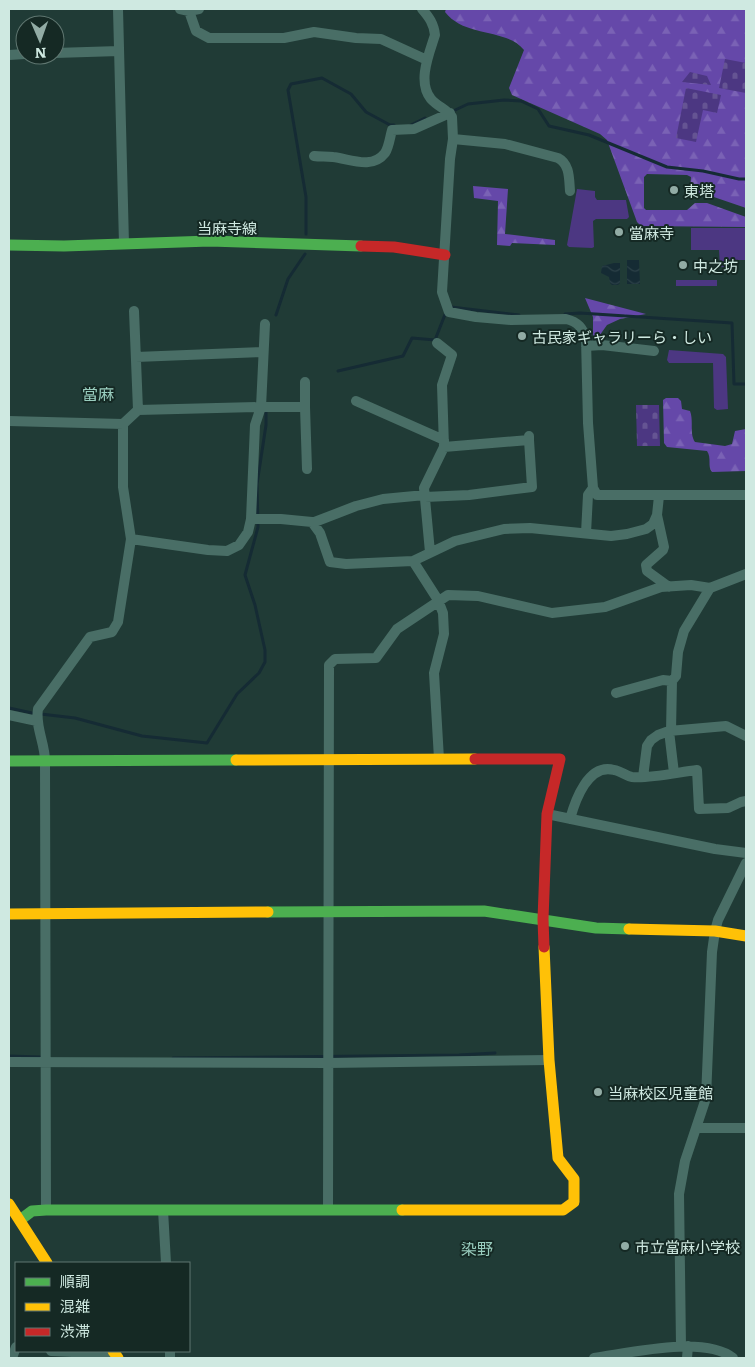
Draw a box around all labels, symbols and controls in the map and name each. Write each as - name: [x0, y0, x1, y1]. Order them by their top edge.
- north arrow: [15, 15, 65, 65]
- text: N: [34, 44, 47, 64]
- place label: 東塔: [684, 179, 714, 202]
- marker: 東塔: [668, 184, 680, 196]
- street label: 当麻寺線: [197, 216, 257, 239]
- place label: 當麻寺: [629, 221, 674, 244]
- marker: 當麻寺: [613, 226, 625, 238]
- place label: 中之坊: [693, 254, 738, 277]
- marker: 中之坊: [677, 259, 689, 271]
- place label: 古民家ギャラリーら・しい: [532, 325, 712, 348]
- marker: 古民家ギャラリーら・しい: [516, 330, 528, 342]
- district label: 當麻: [82, 381, 114, 405]
- place label: 当麻校区児童館: [608, 1081, 713, 1104]
- marker: 当麻校区児童館: [592, 1086, 604, 1098]
- place label: 市立當麻小学校: [635, 1235, 740, 1258]
- district label: 染野: [461, 1236, 493, 1260]
- marker: 市立當麻小学校: [619, 1240, 631, 1252]
- legend: [15, 1262, 190, 1352]
- text: 順調: [60, 1269, 90, 1292]
- text: 混雑: [60, 1294, 90, 1317]
- text: 渋滞: [60, 1319, 90, 1342]

